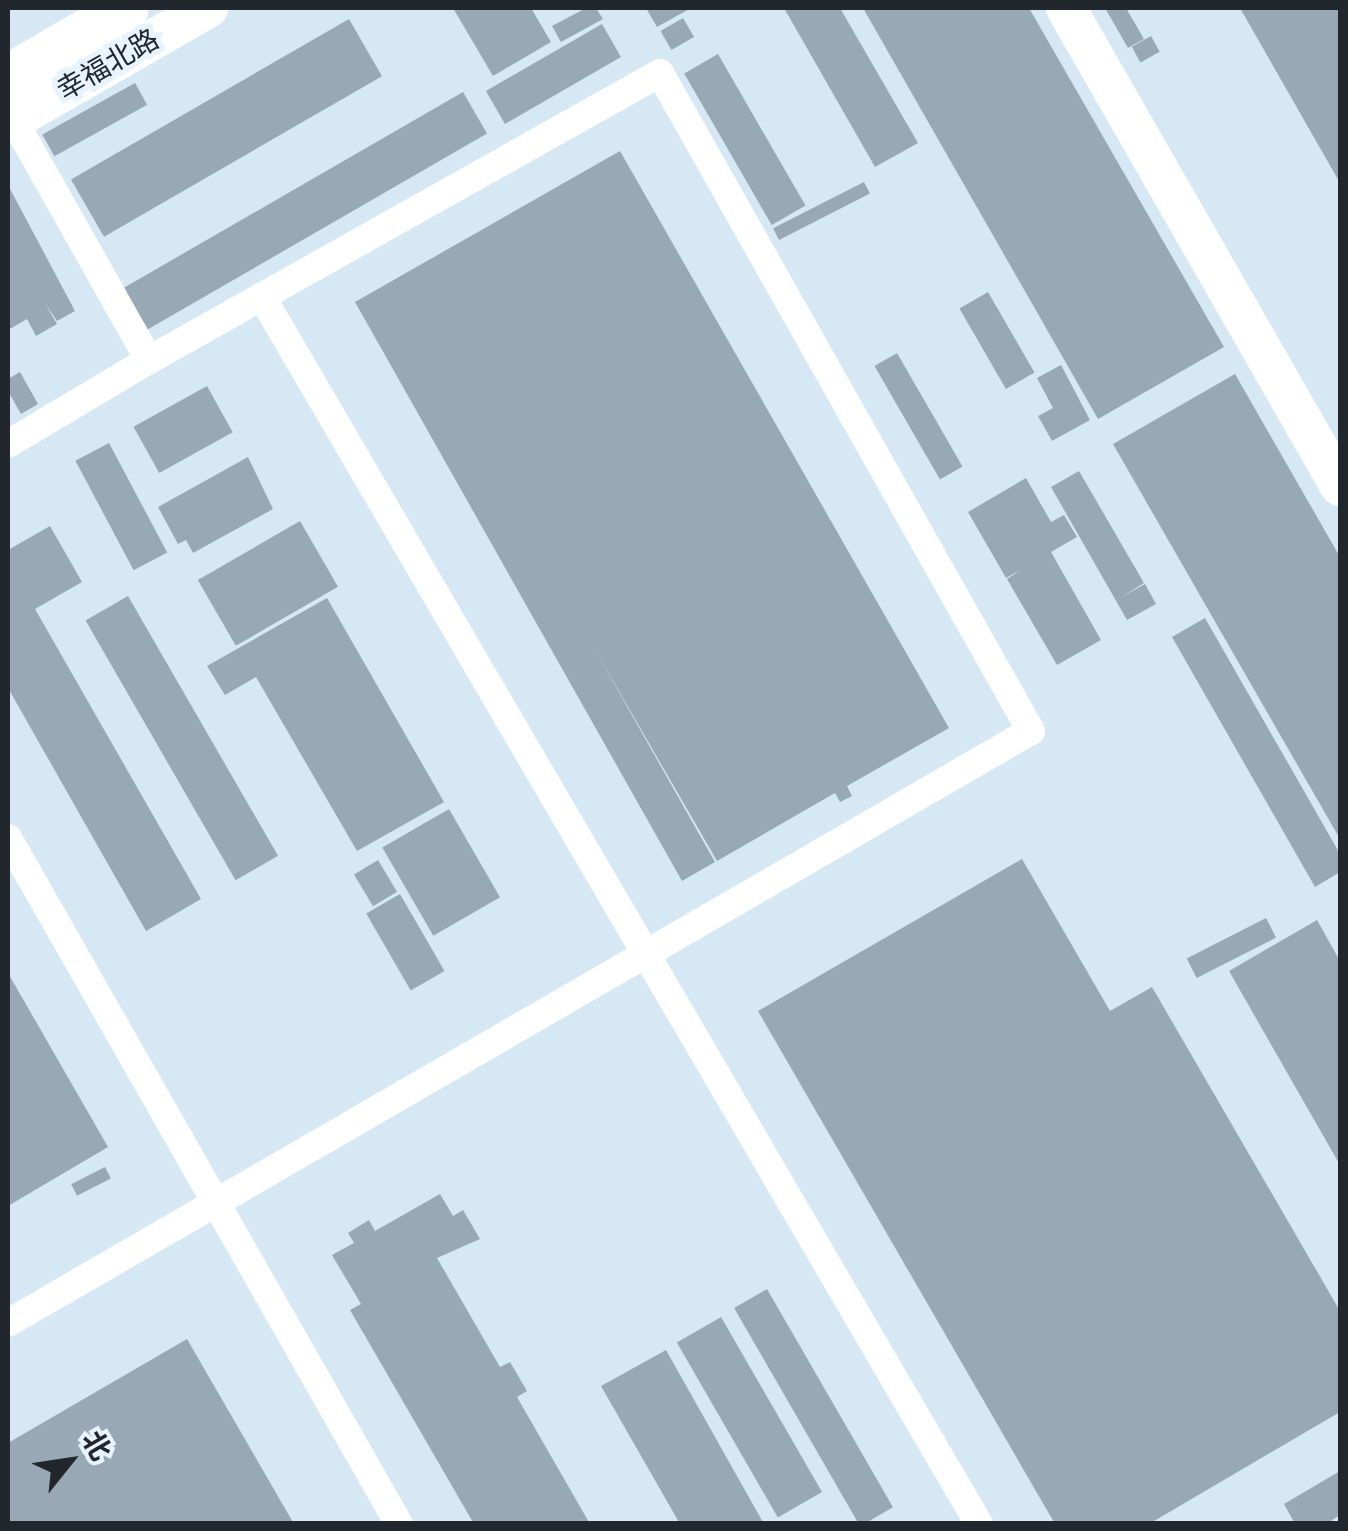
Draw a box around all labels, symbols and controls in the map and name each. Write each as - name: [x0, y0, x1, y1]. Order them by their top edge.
- street label: 幸福北路: [51, 22, 165, 108]
- north arrow: [20, 1411, 120, 1511]
- text: 北: [76, 1426, 117, 1466]

